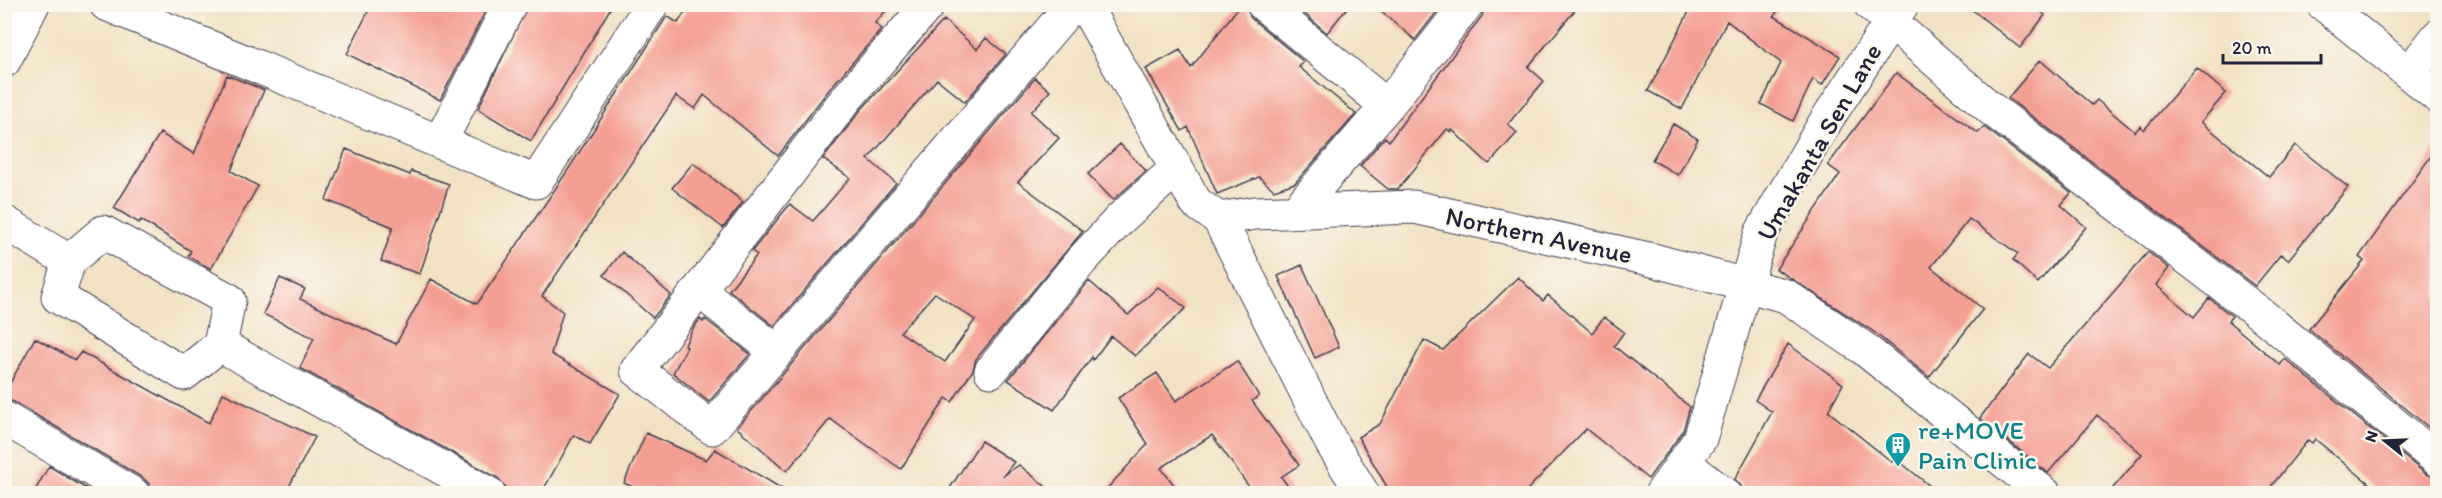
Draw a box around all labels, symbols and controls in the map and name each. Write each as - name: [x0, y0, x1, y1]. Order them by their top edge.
- scale bar: [2223, 27, 2320, 65]
- text: 20 m: [2232, 37, 2272, 59]
- street label: Umakanta Sen Lane: [1750, 38, 1888, 246]
- street label: Northern Avenue: [1443, 200, 1635, 270]
- north arrow: [2355, 411, 2415, 471]
- place label: re+MOVE Pain Clinic: [1918, 414, 2037, 476]
- text: N: [2361, 428, 2382, 445]
- building icon: re+MOVE Pain Clinic: [1883, 430, 1913, 468]

